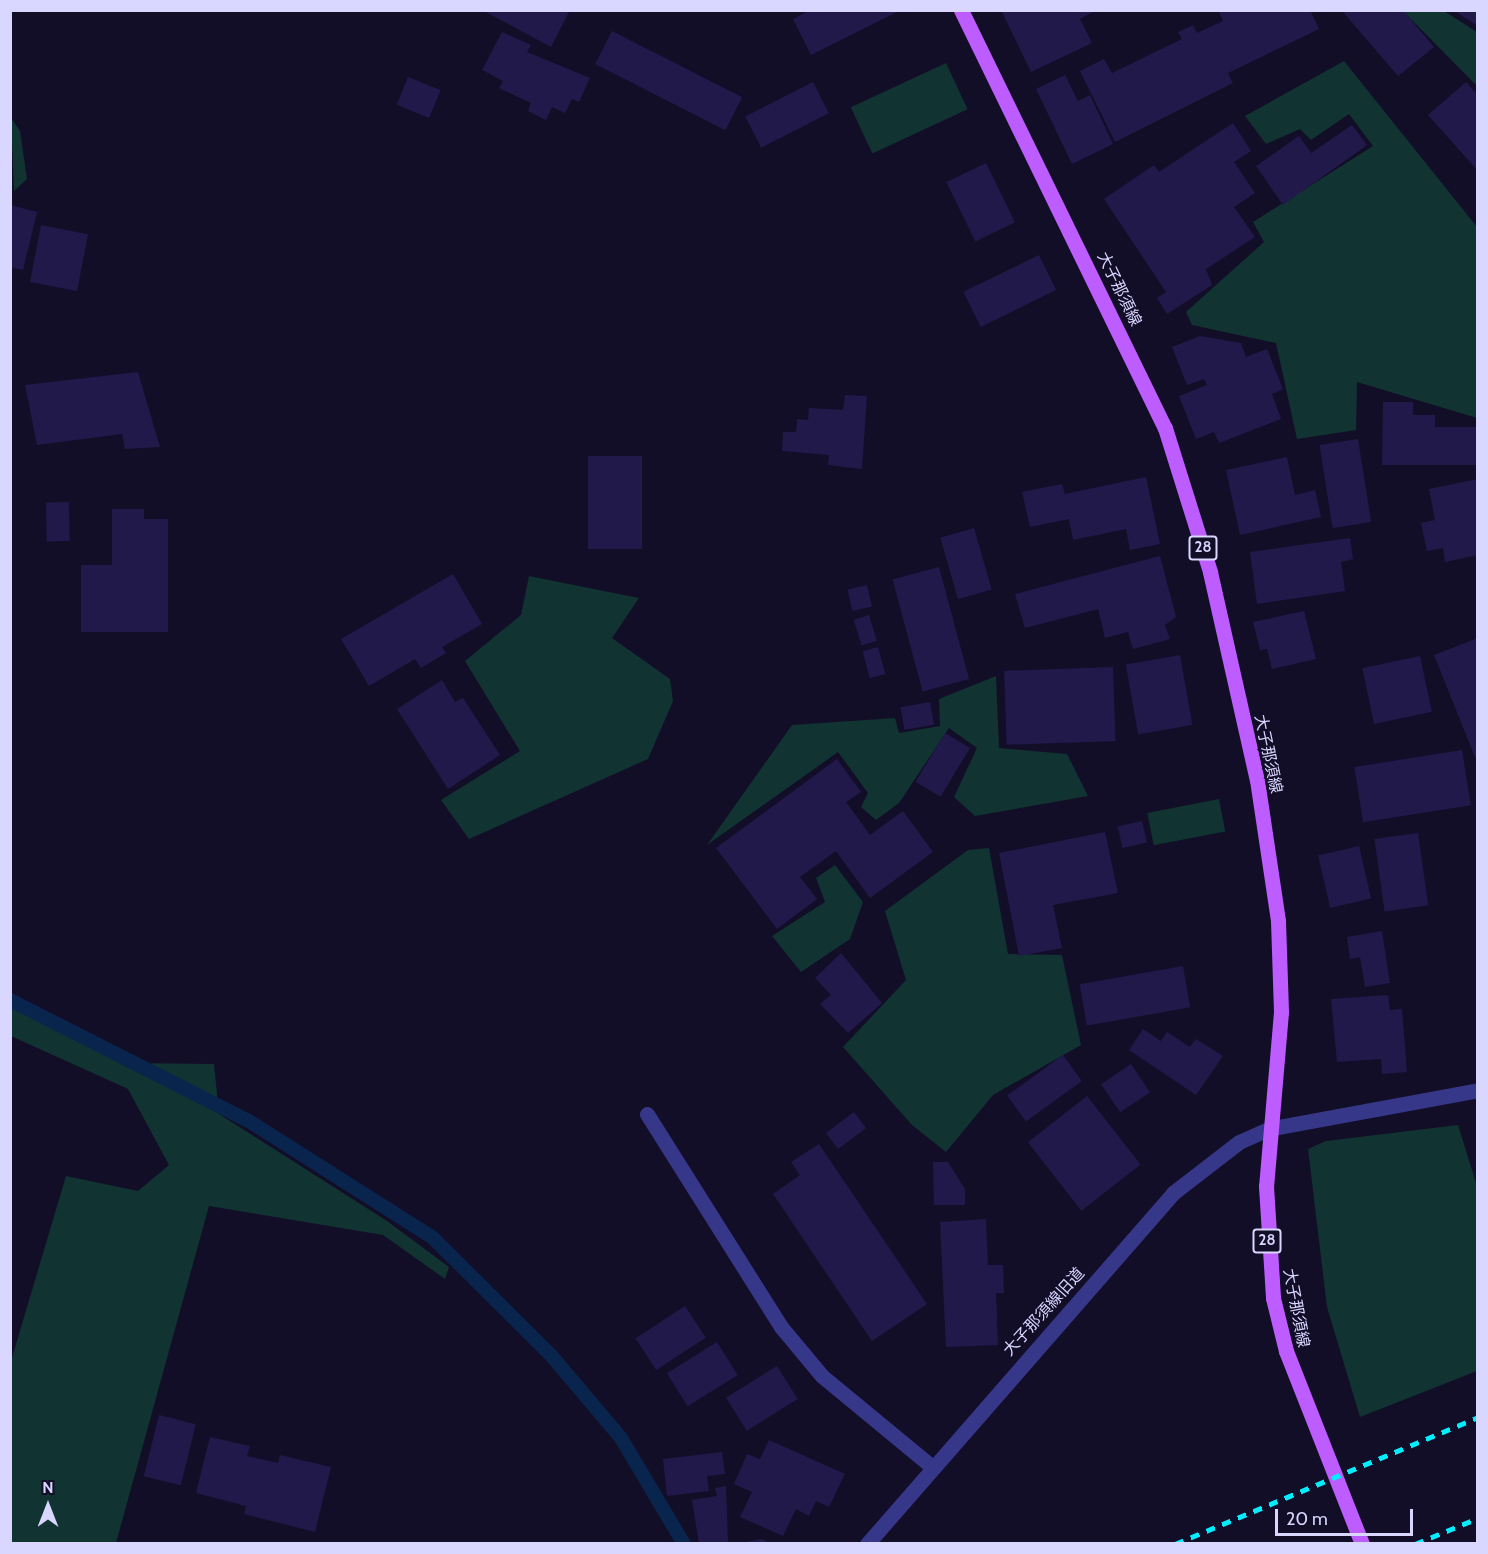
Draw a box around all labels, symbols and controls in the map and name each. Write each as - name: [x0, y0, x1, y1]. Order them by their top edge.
- street label: 大子那須線: [1093, 249, 1145, 329]
- road number: 28: [1188, 536, 1218, 560]
- street label: 大子那須線: [1250, 713, 1286, 795]
- road number: 28: [1252, 1229, 1282, 1253]
- street label: 大子那須線旧道: [999, 1264, 1089, 1360]
- street label: 大子那須線: [1279, 1267, 1313, 1349]
- north arrow: [18, 1476, 78, 1536]
- text: N: [42, 1478, 54, 1497]
- scale bar: [1278, 1497, 1416, 1535]
- text: 20 m: [1286, 1508, 1328, 1530]

